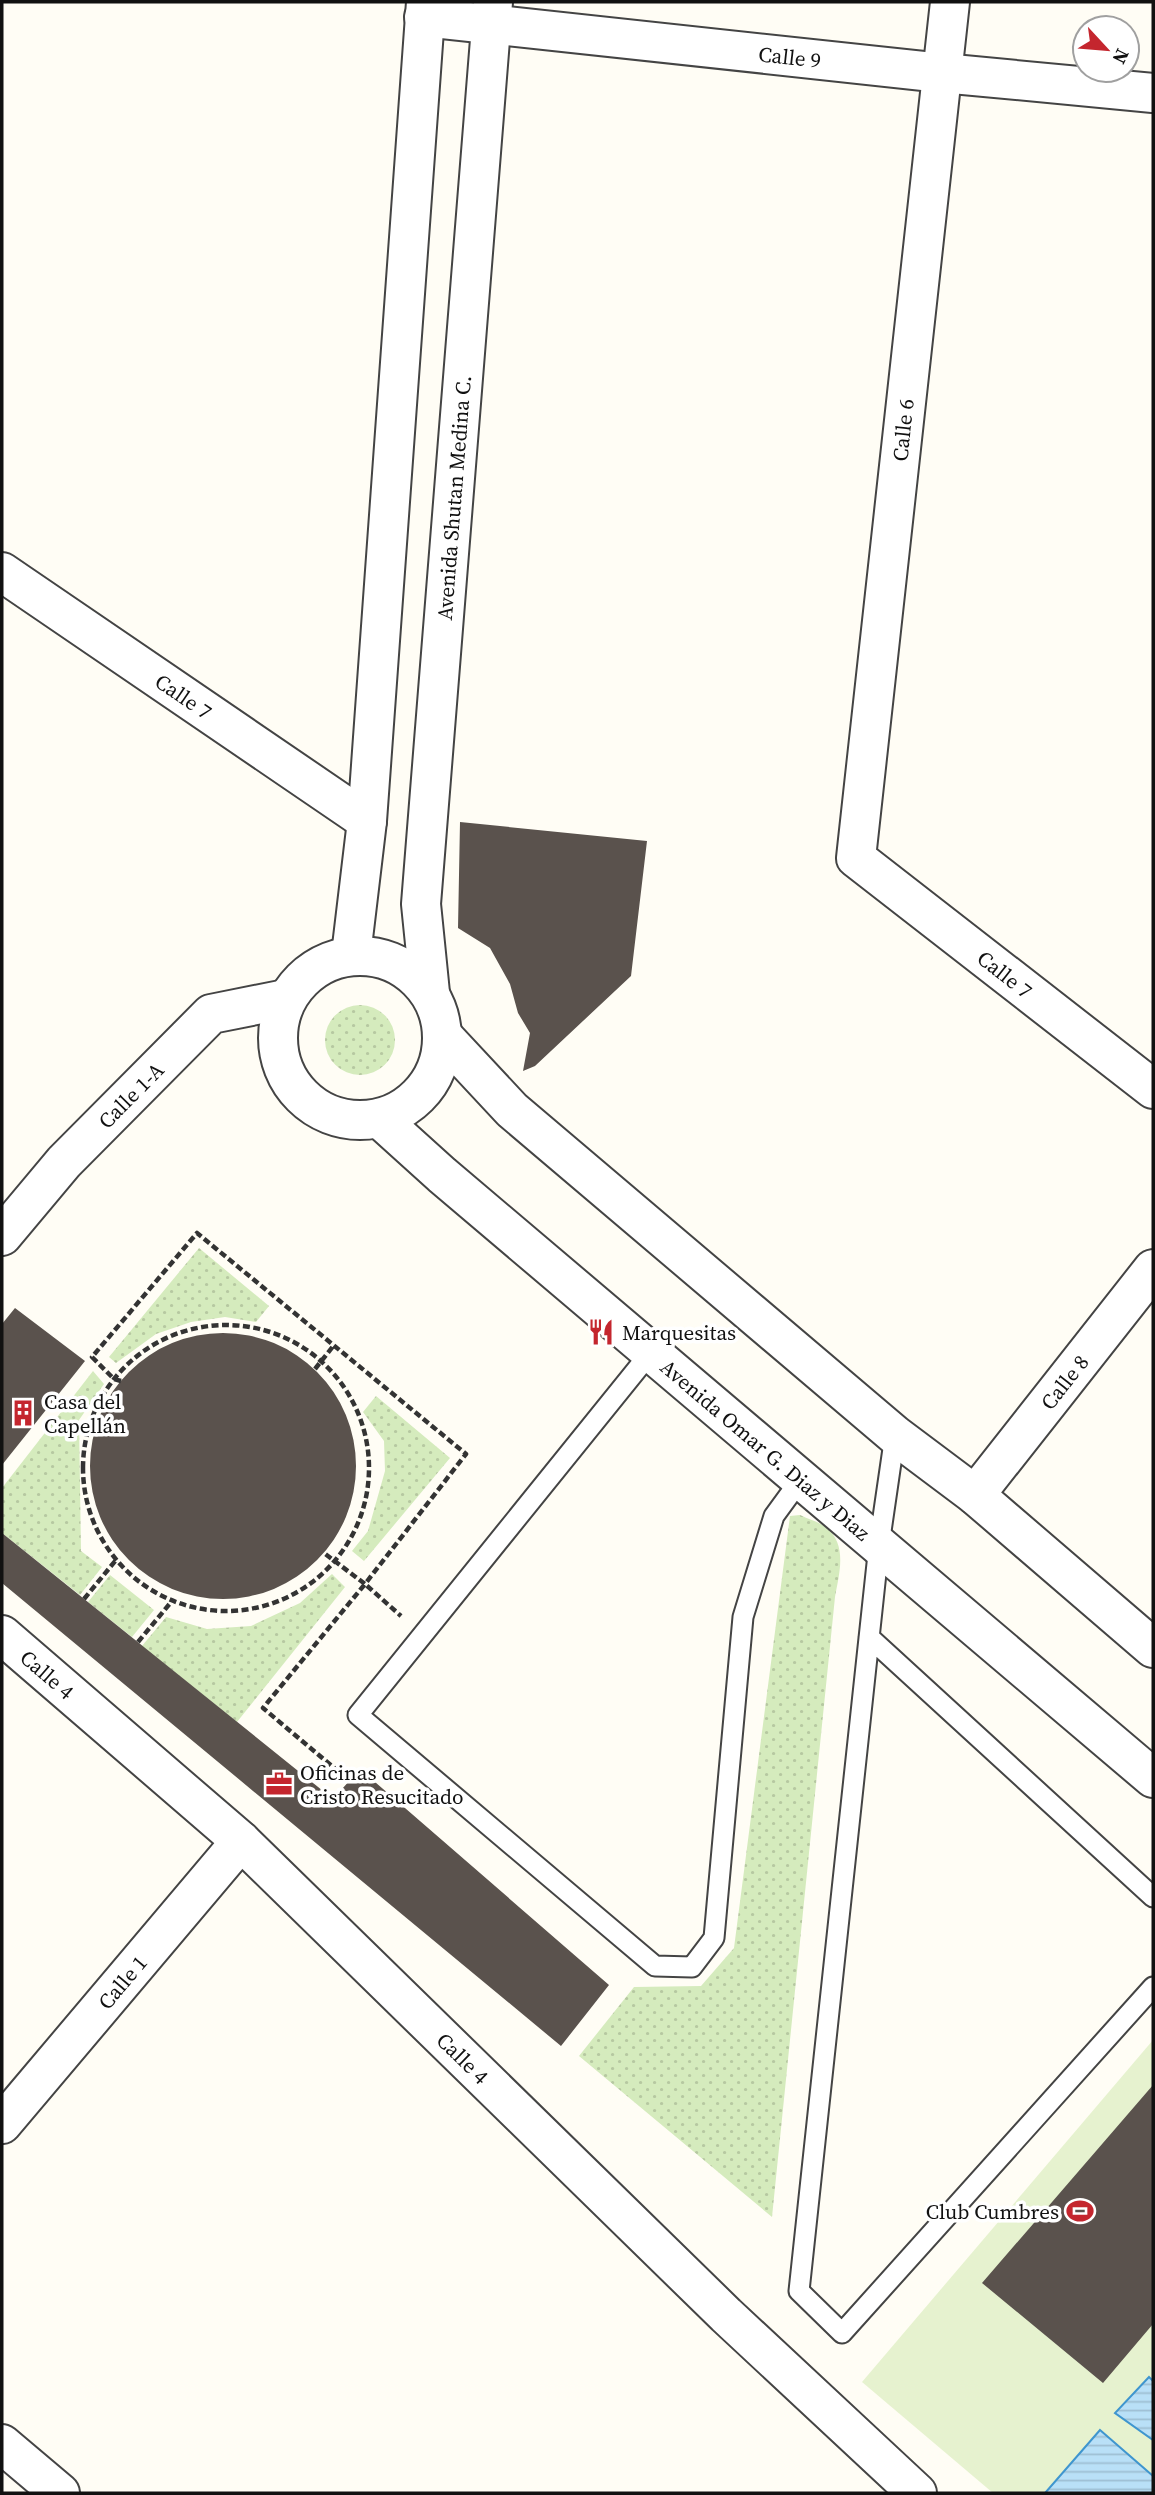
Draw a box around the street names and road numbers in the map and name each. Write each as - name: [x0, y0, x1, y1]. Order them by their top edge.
- street label: Calle 9: [757, 39, 823, 74]
- street label: Avenida Shutan Medina C.: [429, 374, 478, 621]
- street label: Calle 6: [885, 397, 921, 463]
- street label: Calle 7: [150, 666, 218, 726]
- street label: Calle 7: [971, 943, 1039, 1005]
- street label: Calle 1-A: [91, 1055, 170, 1134]
- street label: Calle 8: [1033, 1348, 1095, 1415]
- street label: Avenida Omar G. Diaz y Diaz: [655, 1352, 877, 1547]
- street label: Calle 4: [14, 1643, 81, 1706]
- street label: Calle 1: [91, 1949, 153, 2015]
- street label: Calle 4: [431, 2026, 496, 2091]

